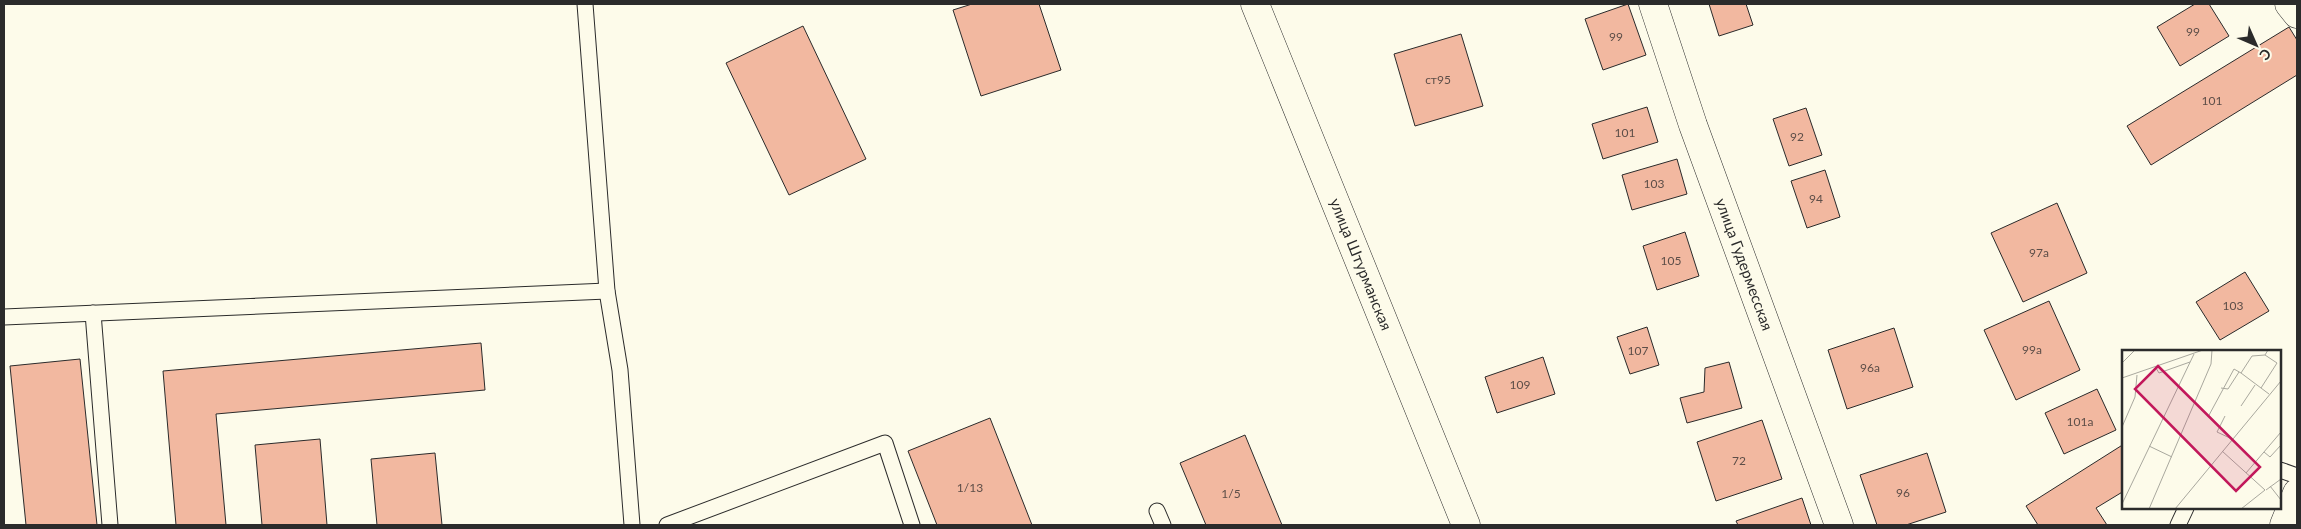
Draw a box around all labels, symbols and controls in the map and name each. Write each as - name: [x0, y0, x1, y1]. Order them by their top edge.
- north arrow: [2231, 20, 2281, 70]
- house number: 99: [2186, 24, 2200, 39]
- house number: 99: [1609, 29, 1623, 44]
- text: С: [2256, 45, 2275, 64]
- house number: ст95: [1425, 72, 1451, 87]
- house number: 101: [2202, 93, 2222, 108]
- house number: 101: [1615, 125, 1635, 140]
- house number: 92: [1790, 129, 1804, 144]
- house number: 103: [1644, 176, 1664, 191]
- house number: 94: [1809, 191, 1823, 206]
- street label: улица Штурманская: [1327, 195, 1396, 333]
- street label: улица Гудермесская: [1713, 196, 1777, 333]
- house number: 97а: [2029, 245, 2049, 260]
- house number: 105: [1661, 253, 1681, 268]
- house number: 103: [2223, 298, 2243, 313]
- house number: 99а: [2022, 342, 2042, 357]
- house number: 107: [1628, 343, 1648, 358]
- inset map: [2122, 350, 2281, 509]
- house number: 96а: [1860, 360, 1880, 375]
- house number: 109: [1510, 377, 1530, 392]
- house number: 101а: [2067, 414, 2093, 429]
- house number: 72: [1732, 453, 1746, 468]
- house number: 1/13: [957, 480, 983, 495]
- house number: 96: [1896, 485, 1910, 500]
- house number: 1/5: [1221, 486, 1241, 501]

